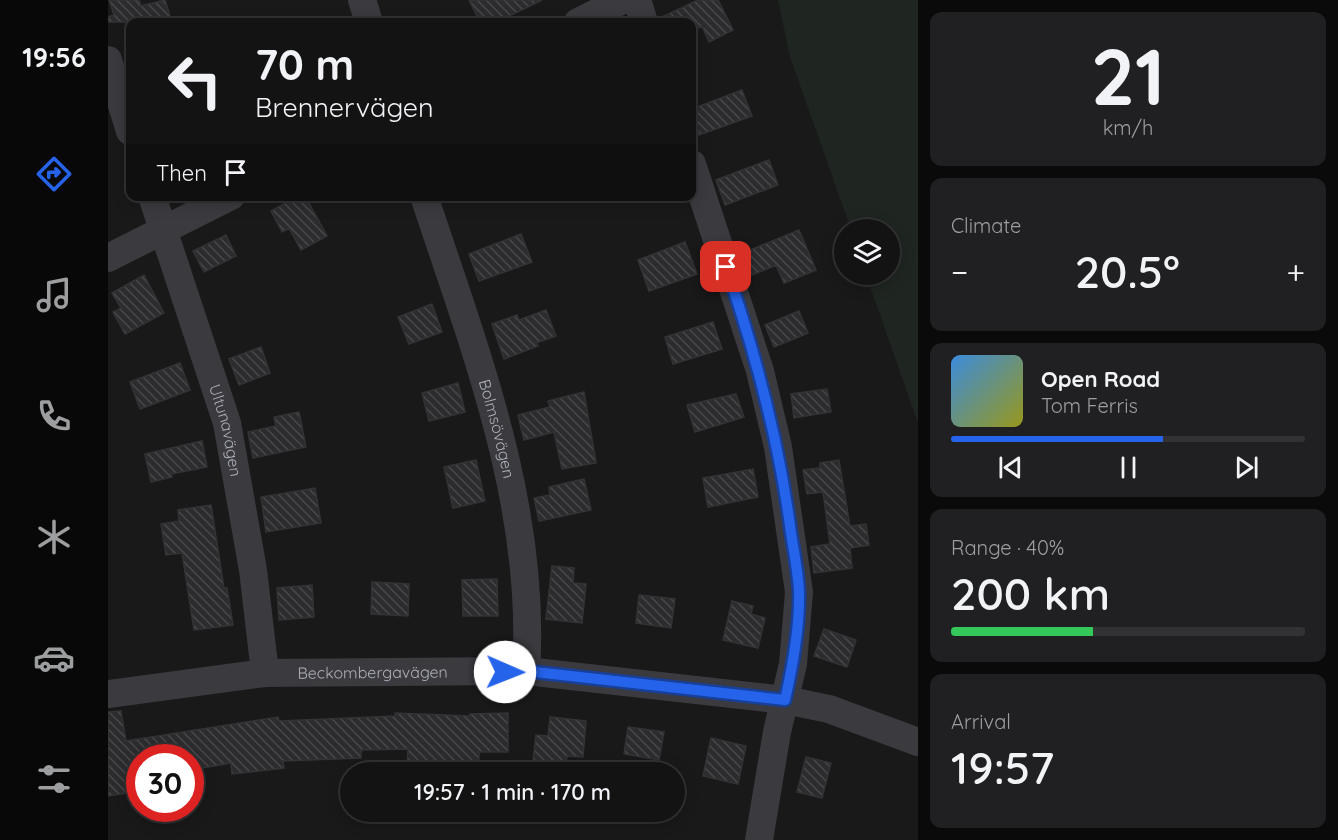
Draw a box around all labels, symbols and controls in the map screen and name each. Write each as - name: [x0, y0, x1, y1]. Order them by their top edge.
- text: 21: [1091, 27, 1165, 125]
- text: 70 m: [255, 38, 354, 91]
- text: 19:56: [22, 40, 86, 74]
- icon: left: [156, 42, 234, 120]
- text: Brennervägen: [255, 90, 434, 124]
- text: km/h: [1103, 115, 1153, 140]
- icon: directions: [33, 153, 75, 195]
- icon: arrive: [219, 156, 252, 189]
- text: Then: [156, 159, 207, 187]
- text: Climate: [951, 213, 1021, 238]
- map controls: [834, 219, 900, 285]
- button: layers: [834, 219, 900, 285]
- pin: [700, 241, 751, 292]
- text: 20.5°: [1075, 243, 1180, 299]
- icon: arrive: [709, 250, 742, 283]
- text: −: [951, 251, 968, 292]
- text: +: [1286, 251, 1305, 292]
- icon: music: [33, 274, 75, 316]
- text: Open Road: [1041, 365, 1160, 393]
- street label: Bolmsövägen: [475, 377, 519, 480]
- street label: Ultunavägen: [205, 382, 246, 478]
- text: Tom Ferris: [1041, 393, 1138, 418]
- icon: phone: [33, 395, 75, 437]
- icon: previous: [994, 451, 1027, 484]
- icon: pause: [1112, 451, 1145, 484]
- icon: next: [1230, 451, 1263, 484]
- icon: climate: [33, 516, 75, 558]
- text: Range · 40%: [951, 535, 1064, 560]
- text: 200 km: [951, 565, 1110, 621]
- icon: car: [33, 637, 75, 679]
- position arrow: [473, 640, 537, 704]
- street label: Beckombergavägen: [297, 662, 448, 683]
- text: Arrival: [951, 709, 1011, 734]
- text: 19:57: [951, 739, 1054, 795]
- speed limit sign: 30: [126, 744, 204, 822]
- icon: filters: [33, 758, 75, 800]
- text: 19:57 · 1 min · 170 m: [414, 778, 611, 806]

